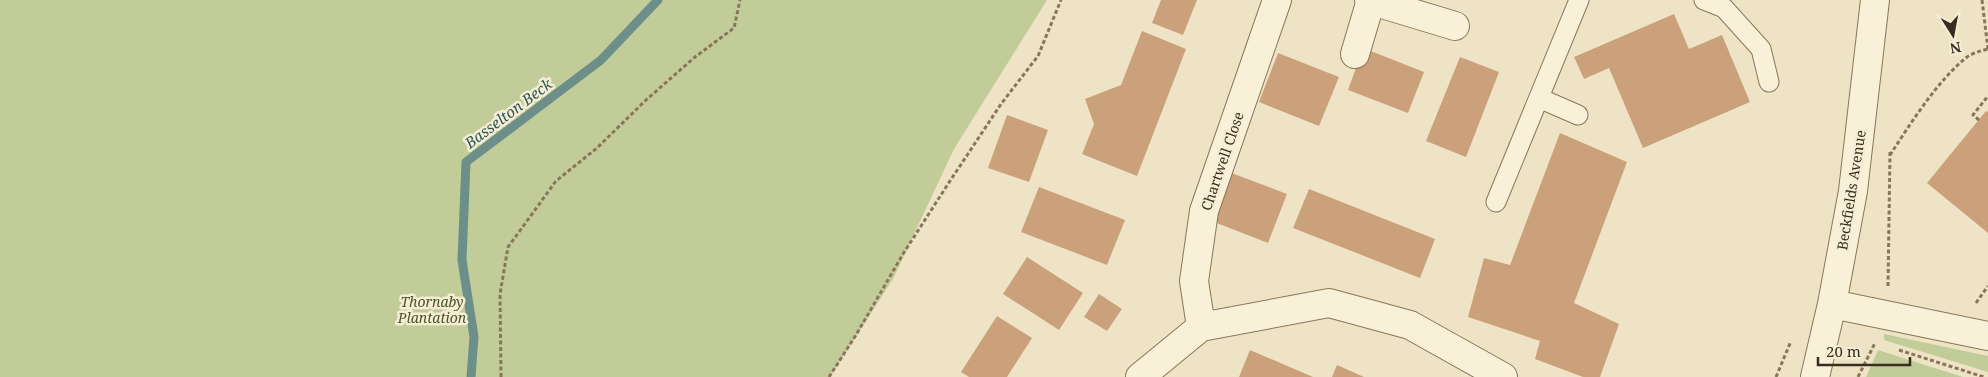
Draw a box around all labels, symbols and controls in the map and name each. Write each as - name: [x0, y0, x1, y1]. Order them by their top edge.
- north arrow: [1928, 10, 1978, 60]
- text: N: [1948, 38, 1963, 59]
- water label: Basselton Beck: [459, 73, 556, 153]
- street label: Chartwell Close: [1196, 109, 1248, 213]
- street label: Beckfields Avenue: [1832, 129, 1870, 251]
- park label: Thornaby Plantation: [397, 292, 467, 327]
- scale bar: [1818, 334, 1910, 366]
- text: 20 m: [1826, 341, 1861, 361]

